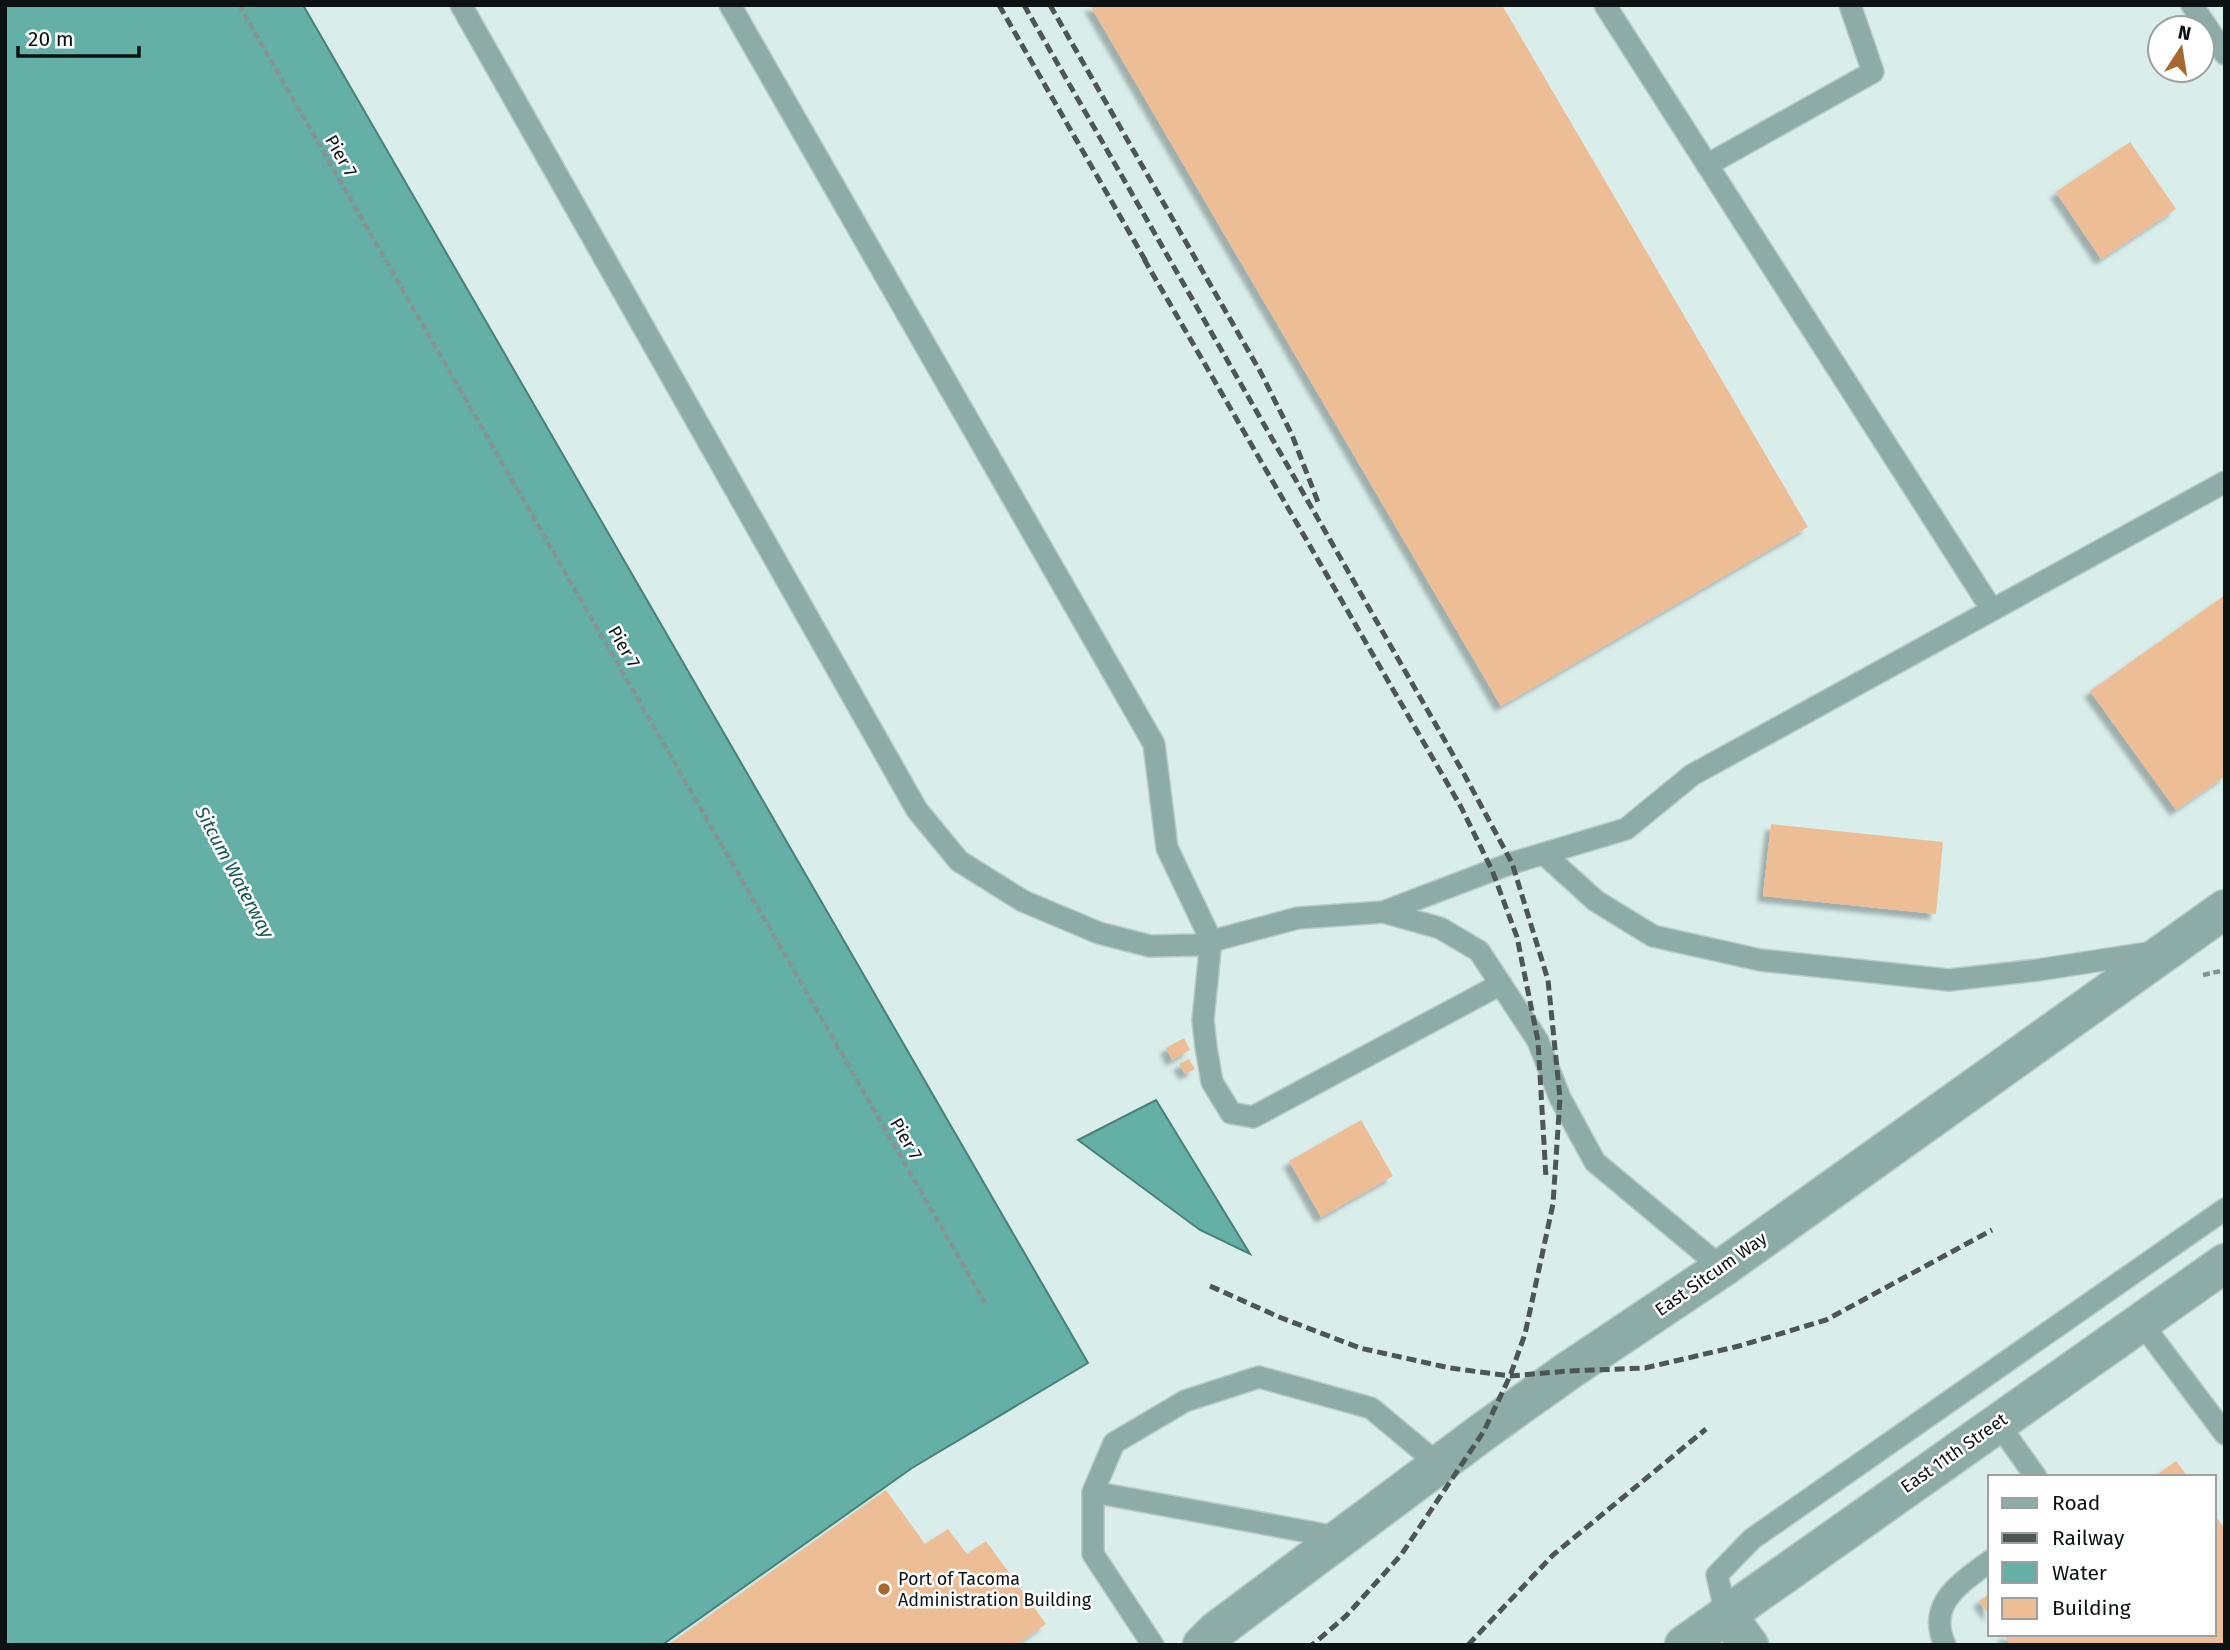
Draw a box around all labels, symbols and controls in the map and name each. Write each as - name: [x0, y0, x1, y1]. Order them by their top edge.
- scale bar: [18, 14, 138, 58]
- north arrow: [2146, 14, 2216, 84]
- text: N: [2176, 20, 2193, 45]
- text: 20 m: [28, 26, 74, 52]
- street label: Pier 7: [320, 131, 362, 181]
- street label: Pier 7: [603, 622, 645, 672]
- water label: Sitcum Waterway: [190, 802, 279, 943]
- street label: Pier 7: [885, 1114, 927, 1164]
- street label: East Sitcum Way: [1651, 1227, 1771, 1321]
- street label: East 11th Street: [1897, 1408, 2012, 1498]
- legend: [1988, 1475, 2216, 1636]
- text: Road: [2052, 1490, 2100, 1516]
- text: Railway: [2052, 1525, 2125, 1551]
- text: Water: [2052, 1560, 2107, 1586]
- place label: Port of Tacoma Administration Building: [898, 1568, 1092, 1611]
- marker: Port of Tacoma Administration Building: [876, 1581, 892, 1597]
- text: Building: [2052, 1595, 2131, 1621]

